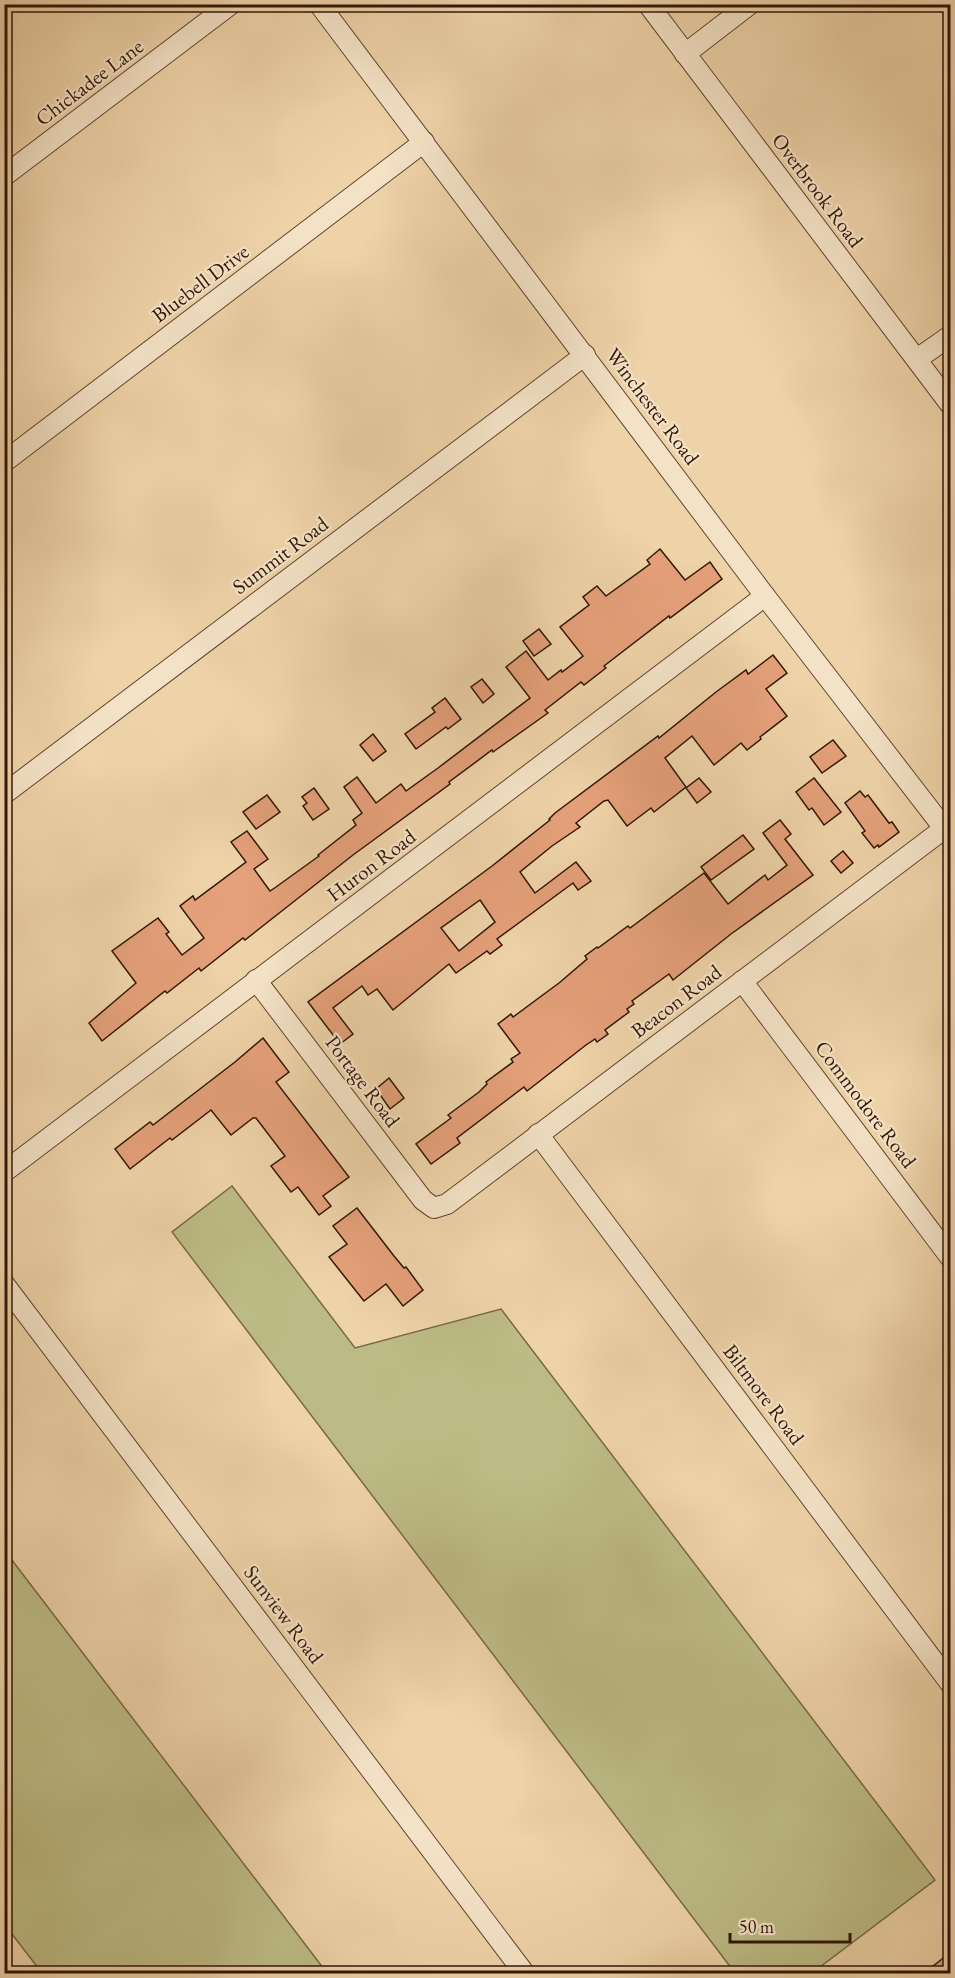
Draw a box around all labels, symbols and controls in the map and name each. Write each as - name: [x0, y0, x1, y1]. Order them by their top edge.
- street label: Chickadee Lane: [30, 33, 148, 131]
- street label: Overbrook Road: [766, 127, 870, 253]
- street label: Bluebell Drive: [146, 238, 254, 328]
- street label: Winchester Road: [600, 342, 706, 470]
- street label: Summit Road: [227, 510, 334, 600]
- street label: Huron Road: [321, 822, 421, 907]
- street label: Beacon Road: [625, 958, 727, 1044]
- street label: Portage Road: [320, 1030, 407, 1133]
- street label: Commodore Road: [809, 1035, 923, 1173]
- street label: Biltmore Road: [717, 1338, 811, 1450]
- street label: Sunview Road: [238, 1559, 330, 1669]
- scale bar: [730, 1906, 850, 1944]
- text: 50 m: [739, 1915, 774, 1938]

